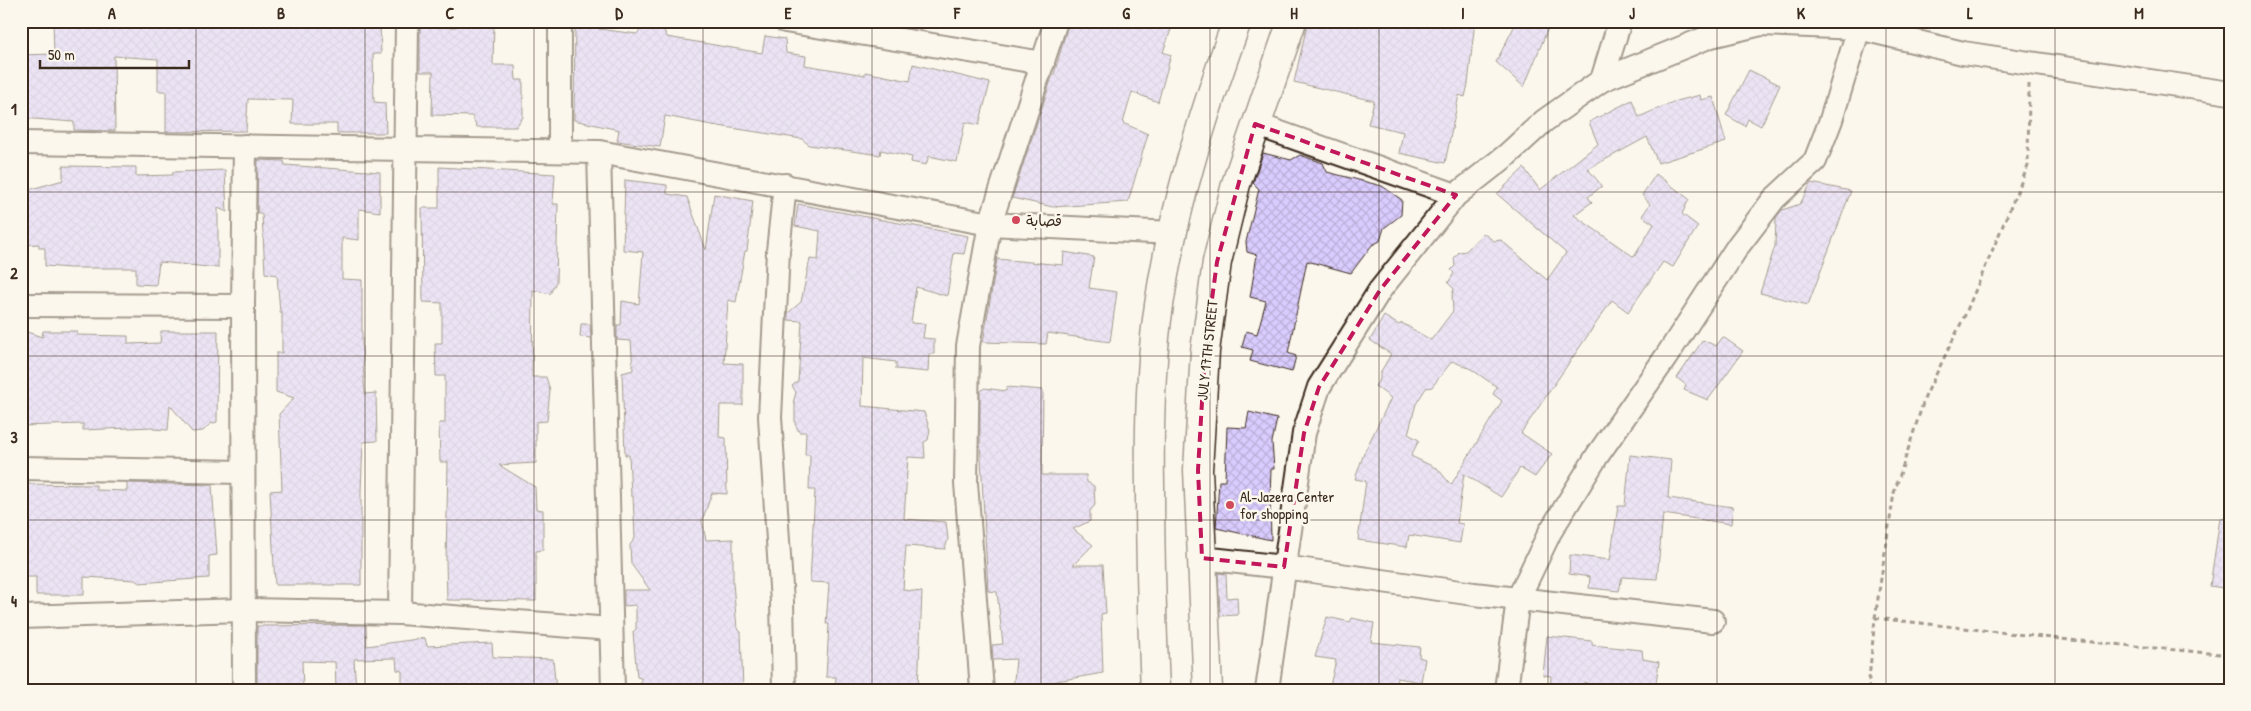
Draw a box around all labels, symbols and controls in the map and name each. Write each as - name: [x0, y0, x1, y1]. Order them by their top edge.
- text: A: [108, 2, 116, 24]
- text: B: [277, 2, 285, 24]
- text: C: [446, 2, 455, 24]
- text: D: [615, 2, 623, 24]
- text: E: [784, 2, 792, 24]
- text: F: [953, 2, 961, 24]
- text: G: [1122, 2, 1130, 24]
- text: H: [1290, 2, 1298, 24]
- text: I: [1461, 2, 1465, 24]
- text: J: [1629, 2, 1635, 24]
- text: K: [1797, 2, 1806, 24]
- text: L: [1967, 2, 1973, 24]
- text: M: [2134, 2, 2144, 24]
- scale bar: [40, 38, 189, 70]
- text: 50 m: [48, 44, 75, 65]
- text: 1: [11, 98, 17, 120]
- place label: قصابة: [1026, 210, 1062, 231]
- marker: قصابة: [1010, 214, 1022, 226]
- text: 2: [10, 262, 18, 284]
- street label: JULY 17TH STREET: [1191, 298, 1223, 401]
- text: 3: [10, 426, 18, 448]
- place label: Al-Jazera Center for shopping: [1240, 486, 1334, 524]
- marker: Al-Jazera Center for shopping: [1224, 499, 1236, 511]
- text: 4: [11, 590, 17, 612]

